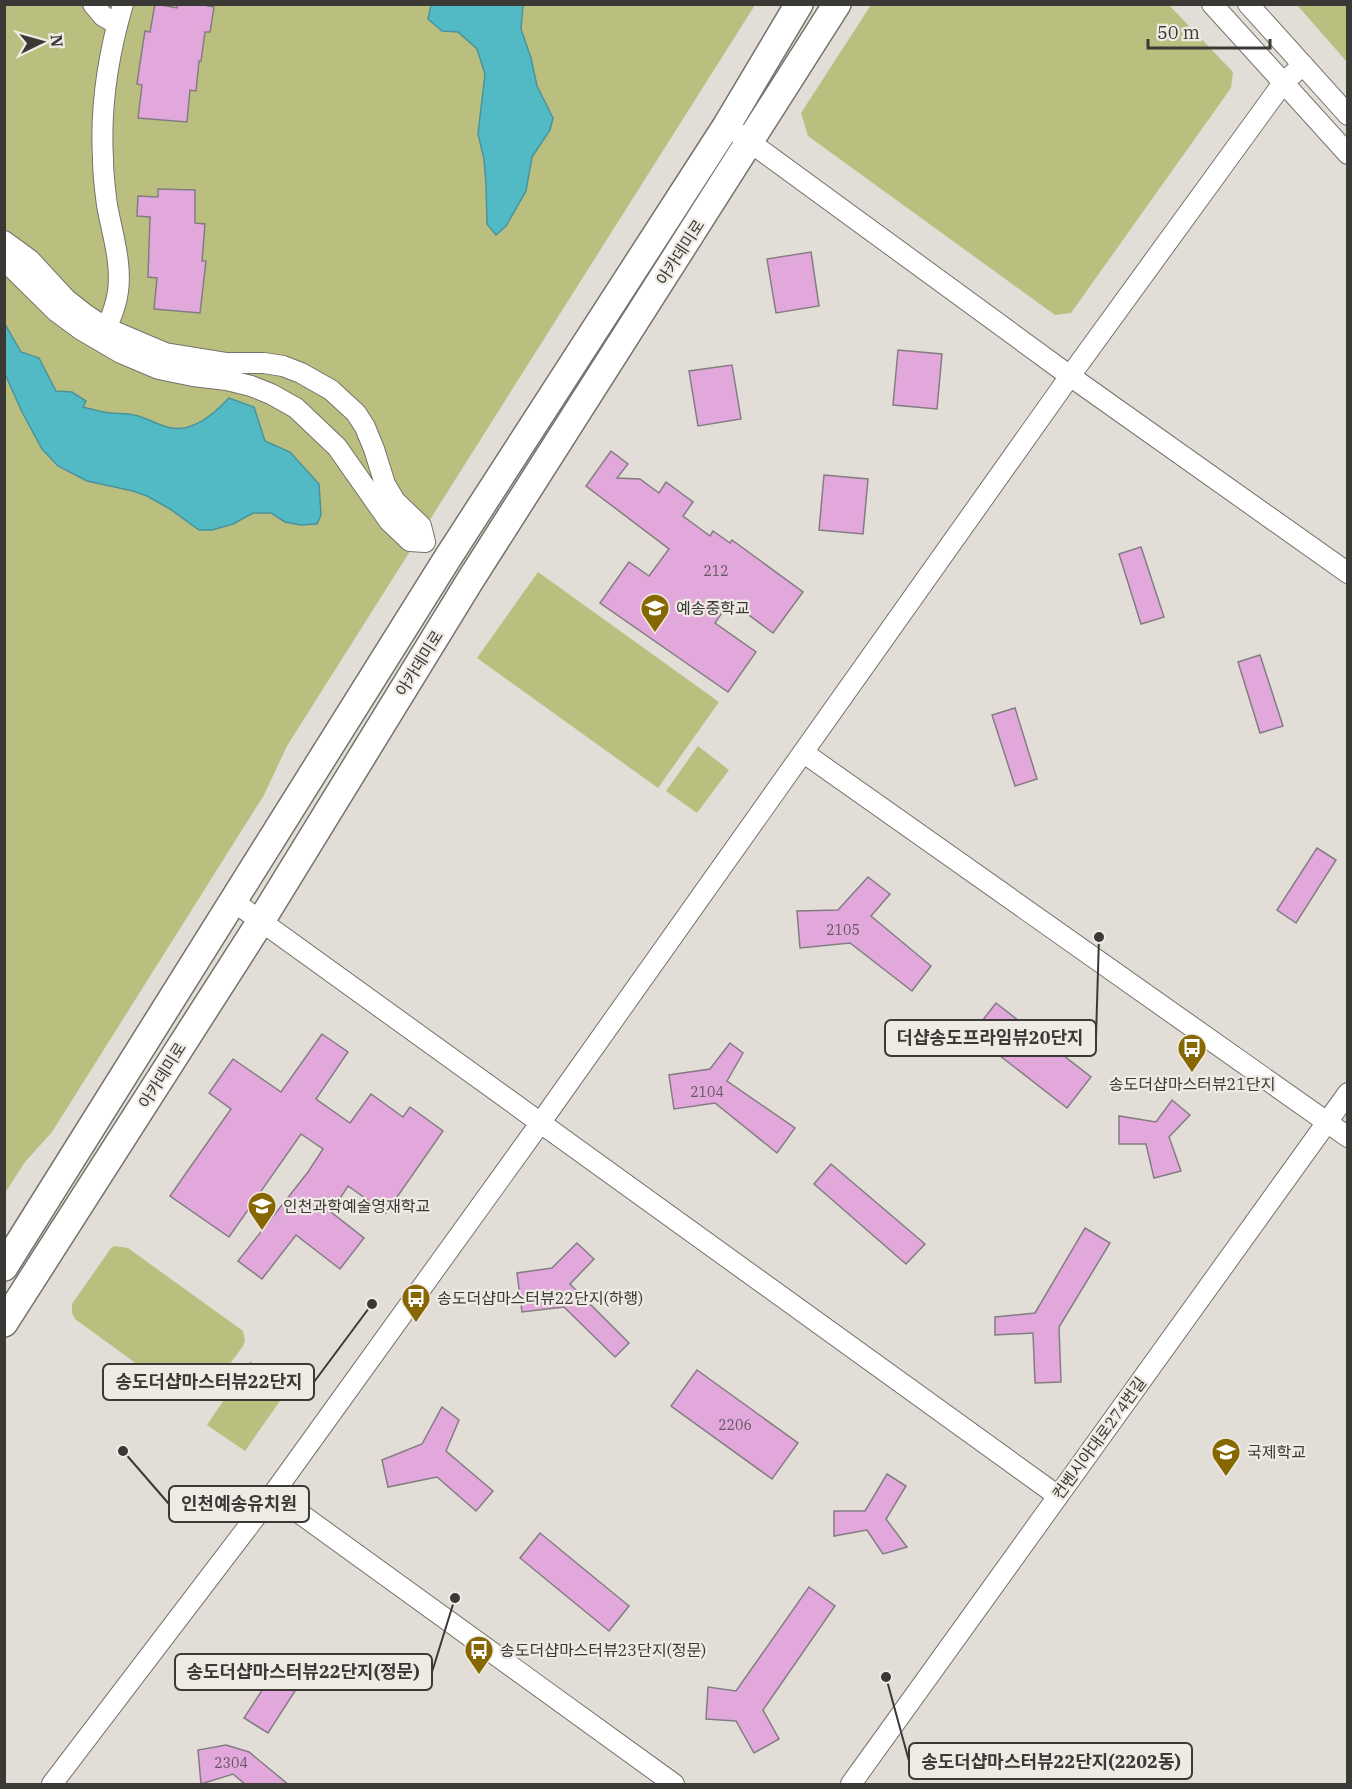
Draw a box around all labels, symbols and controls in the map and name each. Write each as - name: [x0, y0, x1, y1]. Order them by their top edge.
- north arrow: [12, 12, 72, 72]
- scale bar: [1148, 12, 1270, 50]
- text: 50 m: [1157, 21, 1200, 44]
- text: N: [46, 34, 67, 48]
- street label: 아카데미로: [652, 215, 709, 288]
- house number: 212: [703, 562, 729, 580]
- school or university icon: 예송중학교: [639, 592, 671, 634]
- place label: 예송중학교: [676, 598, 750, 618]
- street label: 아카데미로: [391, 626, 447, 700]
- house number: 2105: [826, 921, 860, 939]
- callout: 더샵송도프라임뷰20단지: [885, 1020, 1096, 1056]
- text: 더샵송도프라임뷰20단지: [896, 1026, 1084, 1049]
- bus stop icon: 송도더샵마스터뷰21단지: [1176, 1032, 1208, 1074]
- street label: 아카데미로: [134, 1038, 190, 1112]
- place label: 송도더샵마스터뷰21단지: [1109, 1074, 1275, 1094]
- house number: 2104: [690, 1083, 724, 1101]
- school or university icon: 인천과학예술영재학교: [246, 1190, 278, 1232]
- place label: 인천과학예술영재학교: [283, 1196, 430, 1216]
- bus stop icon: 송도더샵마스터뷰22단지(하행): [400, 1282, 432, 1324]
- place label: 송도더샵마스터뷰22단지(하행): [437, 1288, 643, 1308]
- callout: 송도더샵마스터뷰22단지: [103, 1364, 314, 1400]
- text: 송도더샵마스터뷰22단지: [115, 1370, 303, 1393]
- street label: 컨벤시아대로274번길: [1048, 1373, 1150, 1503]
- house number: 2206: [718, 1416, 752, 1434]
- school or university icon: 국제학교: [1210, 1436, 1242, 1478]
- place label: 국제학교: [1247, 1442, 1306, 1462]
- callout: 인천예송유치원: [169, 1486, 309, 1522]
- text: 인천예송유치원: [181, 1492, 297, 1515]
- bus stop icon: 송도더샵마스터뷰23단지(정문): [463, 1634, 495, 1676]
- place label: 송도더샵마스터뷰23단지(정문): [500, 1640, 706, 1660]
- callout: 송도더샵마스터뷰22단지(정문): [175, 1654, 432, 1690]
- text: 송도더샵마스터뷰22단지(정문): [186, 1660, 420, 1683]
- callout: 송도더샵마스터뷰22단지(2202동): [909, 1743, 1192, 1779]
- text: 송도더샵마스터뷰22단지(2202동): [921, 1750, 1181, 1773]
- house number: 2304: [214, 1754, 248, 1772]

